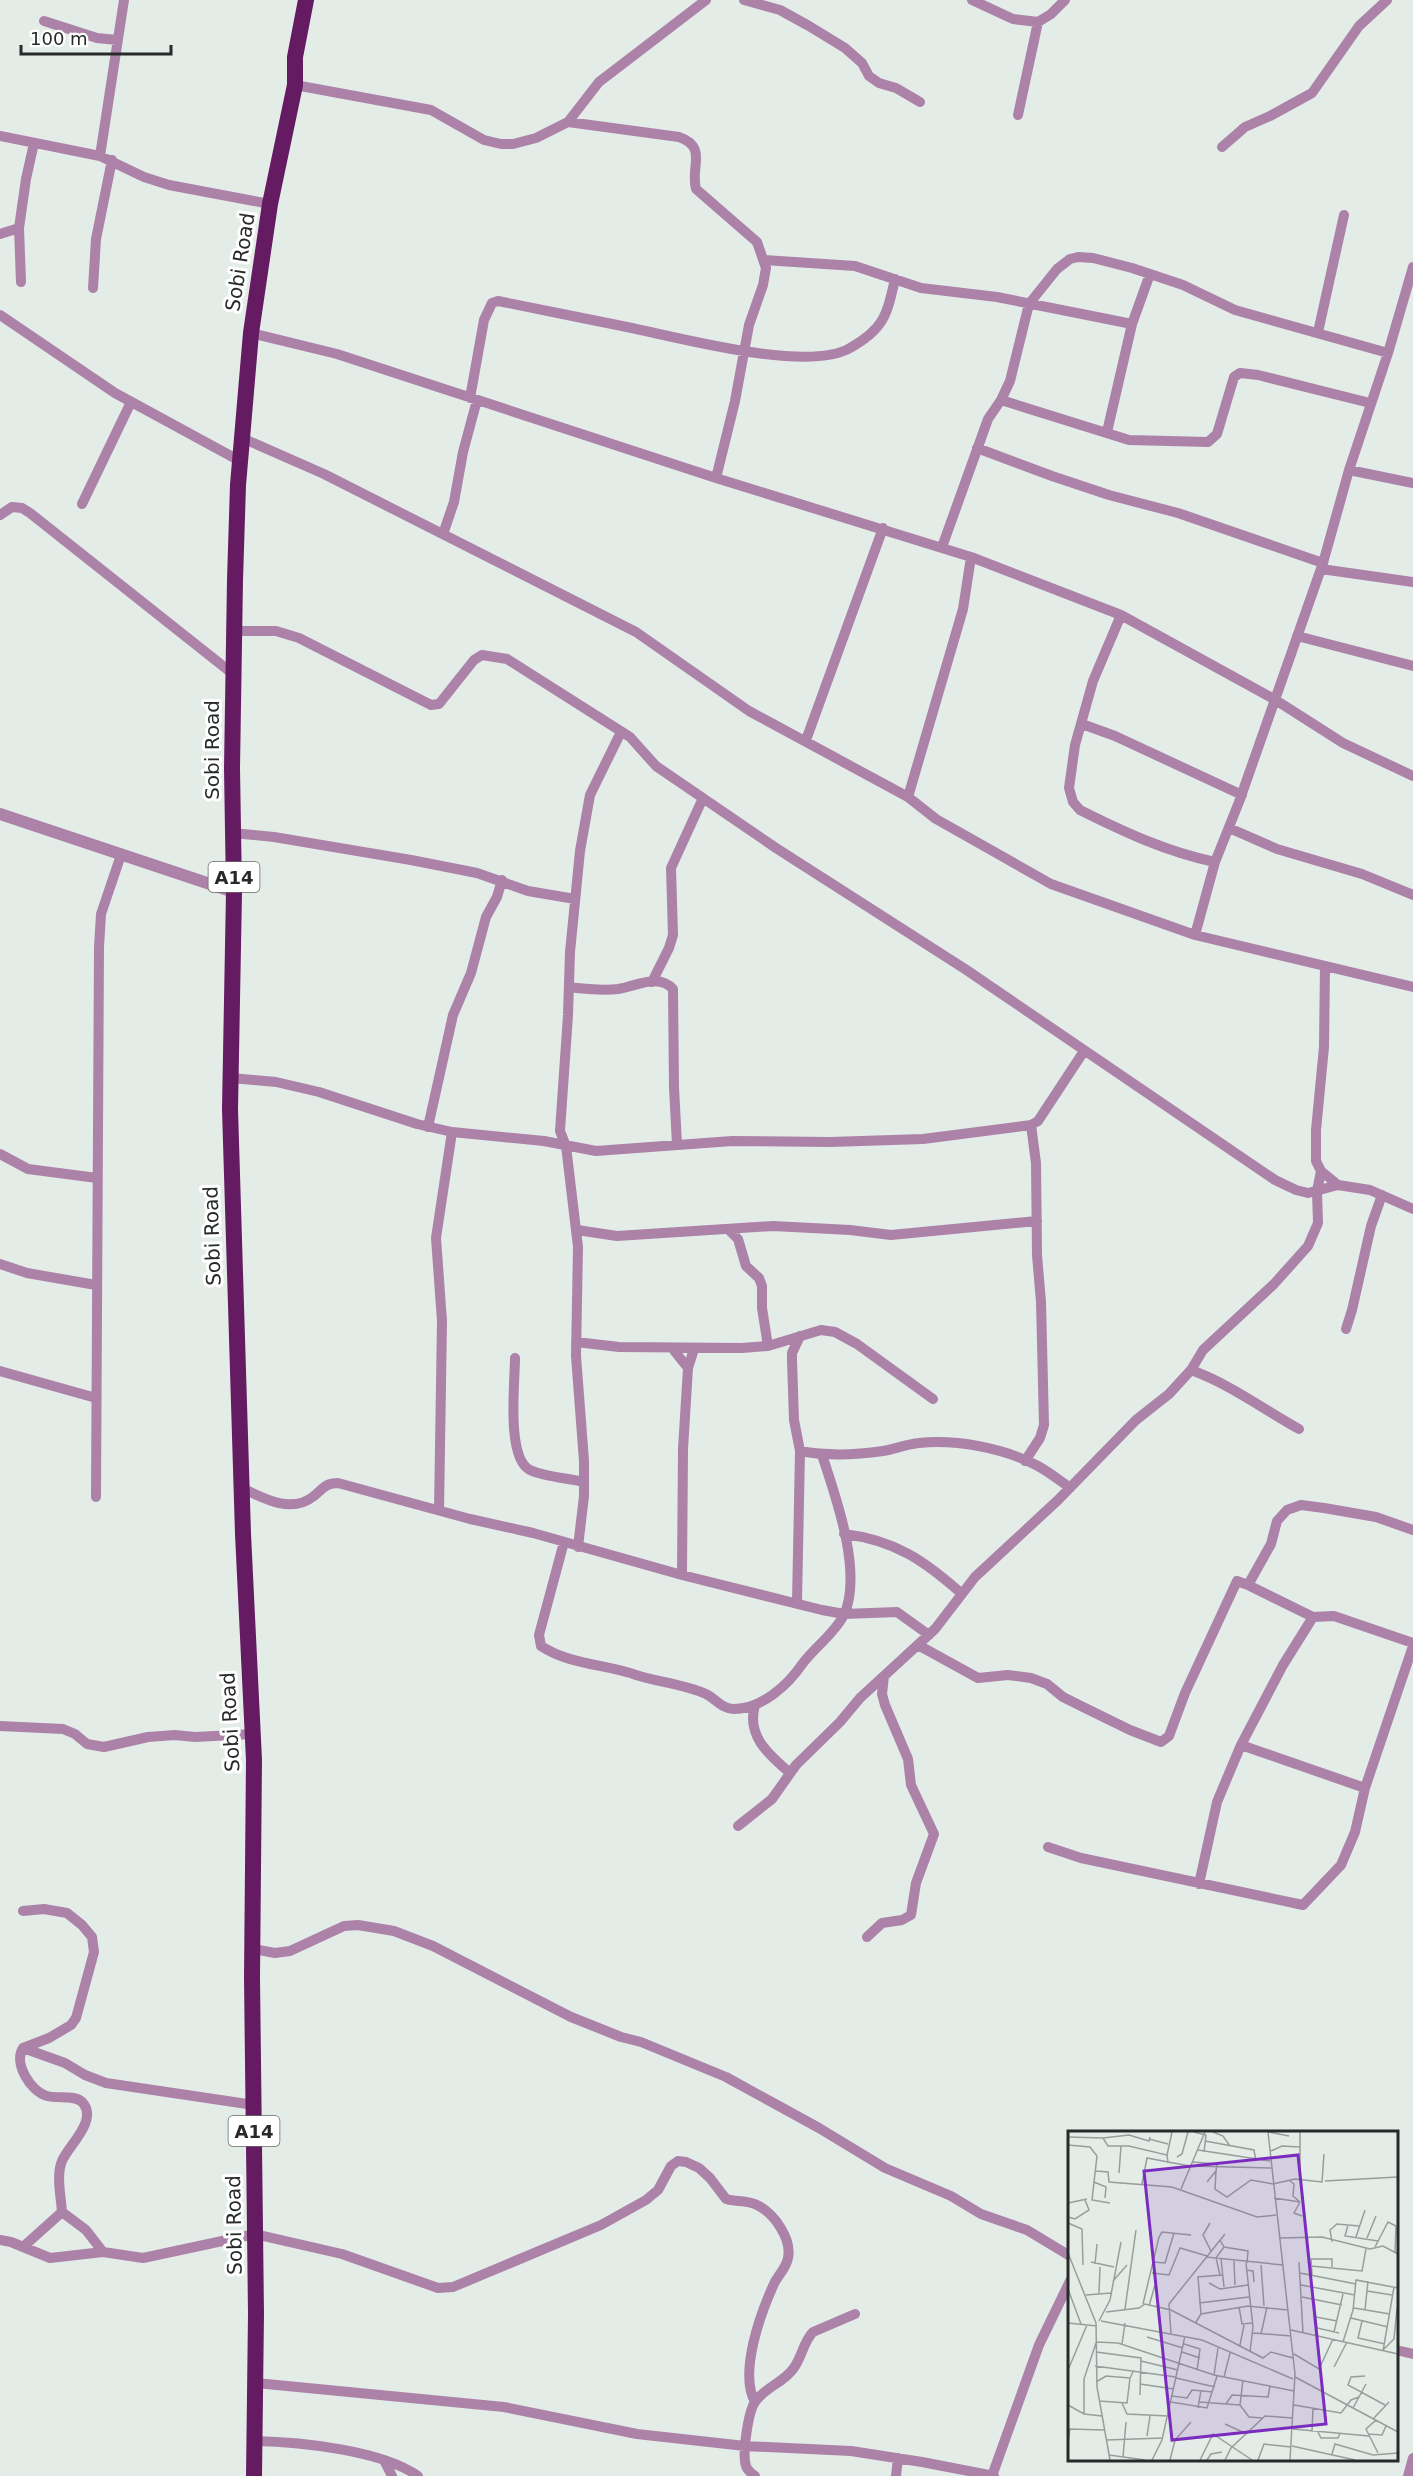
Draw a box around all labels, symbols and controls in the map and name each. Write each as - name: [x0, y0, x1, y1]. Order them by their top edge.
- scale bar: [21, 18, 171, 56]
- text: 100 m: [30, 28, 88, 49]
- street label: Sobi Road: [220, 211, 260, 313]
- street label: Sobi Road: [200, 700, 224, 800]
- road number: A14: [208, 862, 260, 892]
- street label: Sobi Road: [198, 1186, 226, 1286]
- street label: Sobi Road: [215, 1672, 245, 1772]
- road number: A14: [228, 2116, 280, 2146]
- inset map: [1068, 2131, 1398, 2461]
- street label: Sobi Road: [221, 2175, 247, 2275]

